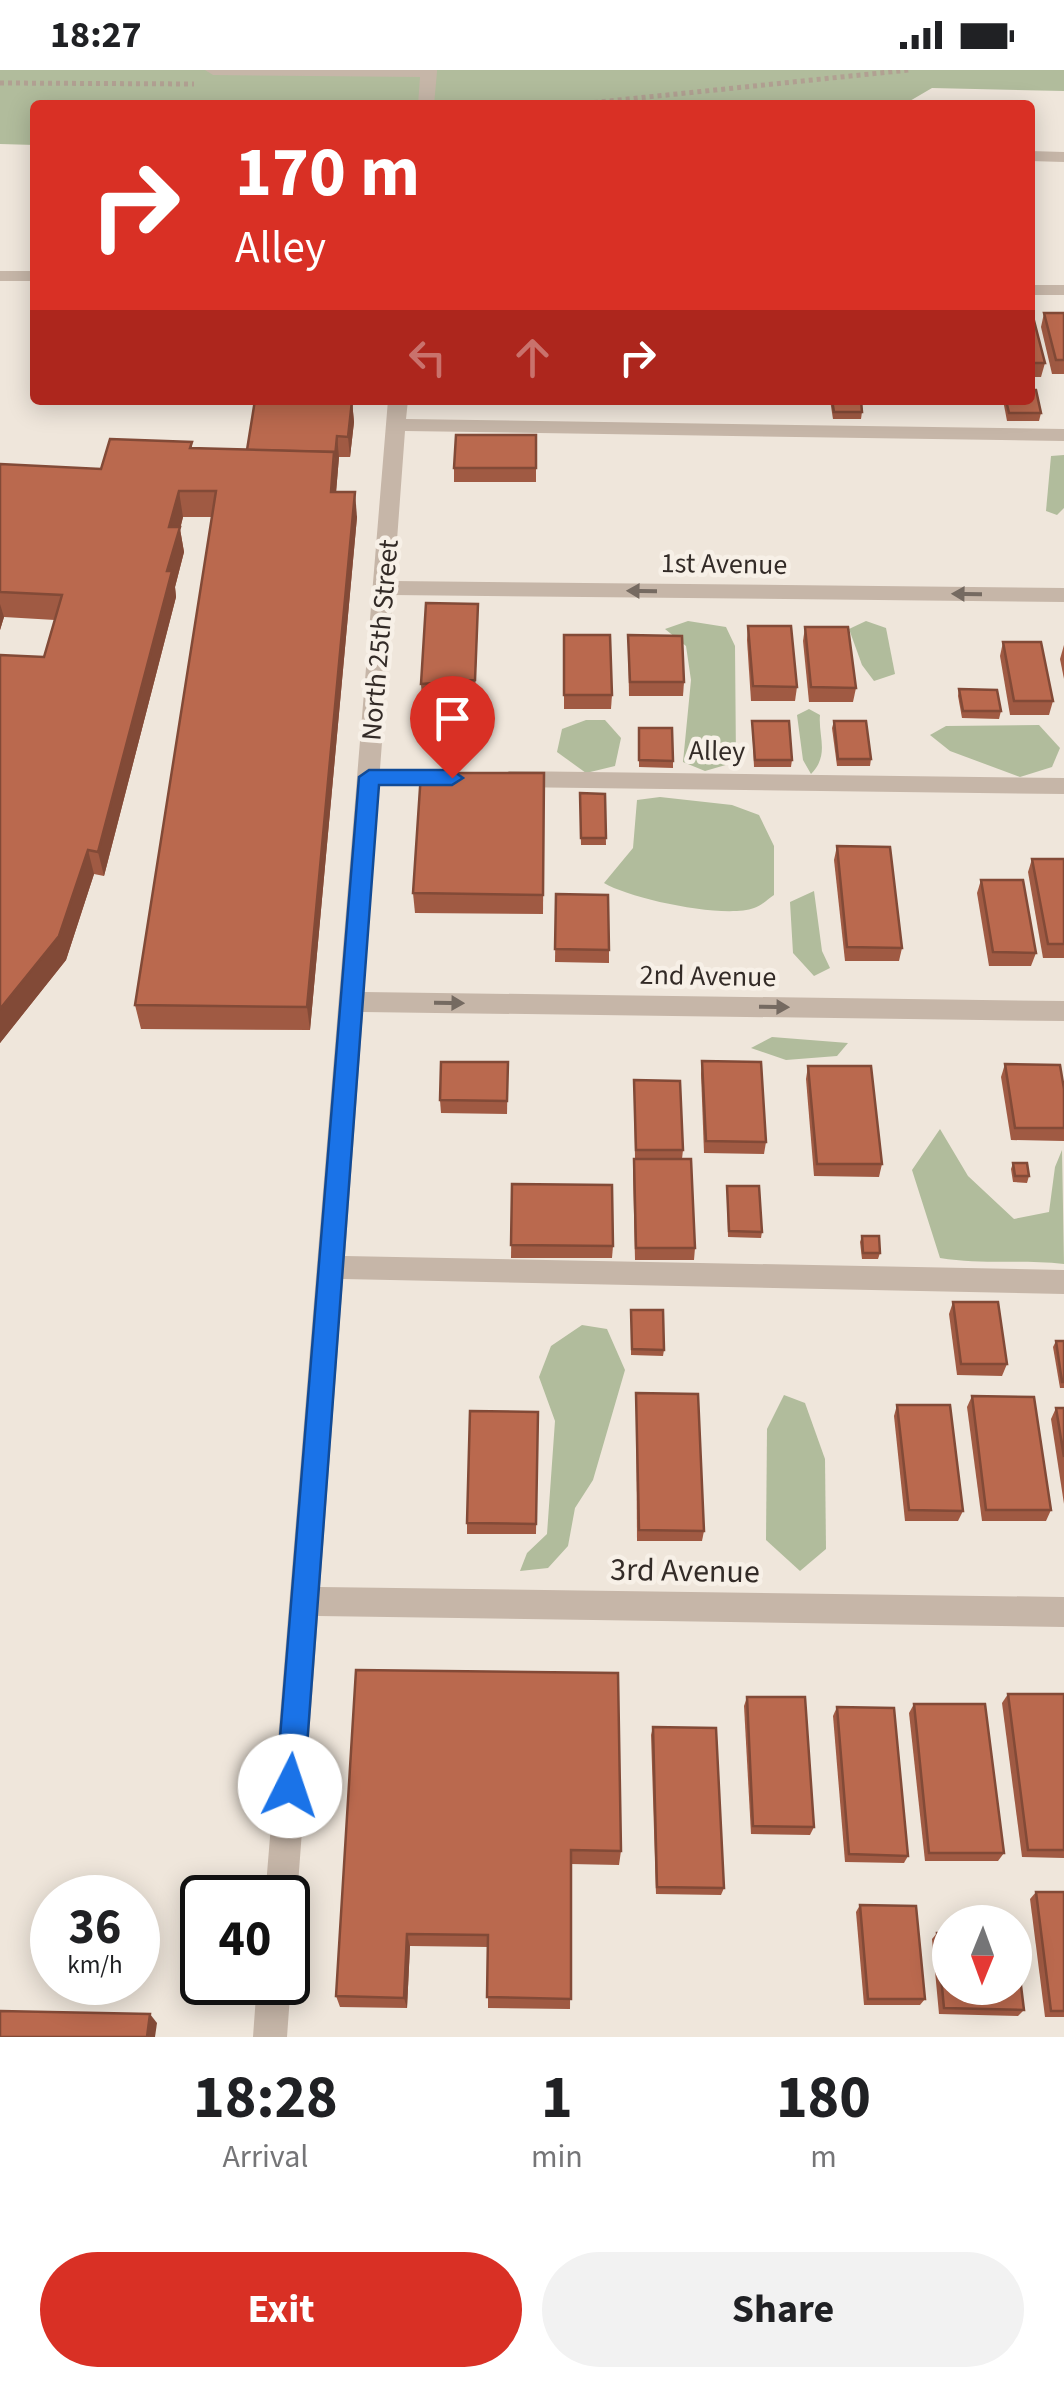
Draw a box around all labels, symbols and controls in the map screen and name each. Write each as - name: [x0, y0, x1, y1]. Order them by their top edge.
- text: 18:27: [50, 8, 142, 62]
- text: 170 m: [235, 123, 420, 223]
- icon: right: [70, 140, 200, 270]
- text: Alley: [235, 216, 326, 280]
- icon: left: [400, 330, 455, 385]
- icon: ahead: [505, 330, 560, 385]
- icon: right: [610, 330, 665, 385]
- street label: North 25th Street: [351, 537, 409, 742]
- street label: 1st Avenue: [660, 543, 788, 585]
- one-way arrow: [625, 583, 657, 599]
- one-way arrow: [950, 586, 982, 602]
- pin: [410, 676, 495, 779]
- icon: arrive: [425, 691, 480, 746]
- street label: Alley: [688, 731, 746, 771]
- street label: 2nd Avenue: [639, 955, 777, 997]
- one-way arrow: [434, 995, 466, 1011]
- one-way arrow: [759, 999, 791, 1015]
- street label: 3rd Avenue: [610, 1547, 760, 1595]
- position arrow: [238, 1734, 342, 1838]
- speed limit sign: 40: [180, 1875, 310, 2005]
- text: 36: [69, 1892, 121, 1963]
- north arrow: [932, 1905, 1032, 2005]
- map controls: [932, 1905, 1032, 2005]
- text: km/h: [67, 1947, 123, 1983]
- text: 18:28: [193, 2056, 338, 2141]
- text: 1: [541, 2056, 573, 2141]
- text: 180: [776, 2056, 871, 2141]
- text: Arrival: [222, 2134, 308, 2180]
- text: min: [531, 2134, 583, 2180]
- text: m: [810, 2134, 837, 2180]
- button: Exit: [40, 2252, 522, 2367]
- button: Share: [542, 2252, 1024, 2367]

